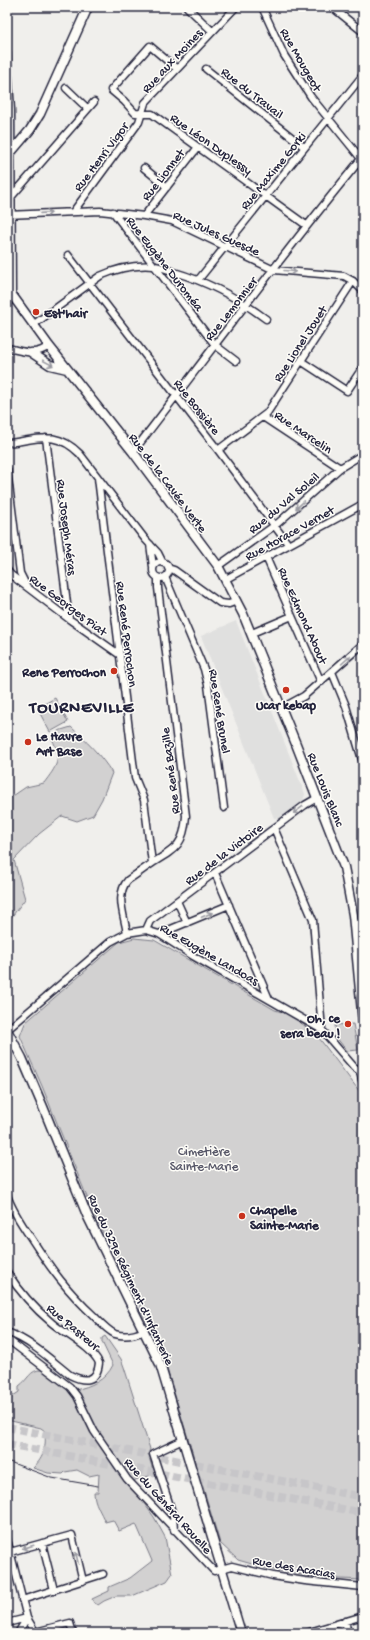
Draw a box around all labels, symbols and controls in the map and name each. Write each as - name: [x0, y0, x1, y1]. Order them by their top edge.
- street label: Rue aux Moines: [139, 26, 207, 97]
- street label: Rue Mougeot: [276, 26, 325, 96]
- street label: Rue du Travail: [217, 65, 286, 123]
- street label: Rue Léon Duplessy: [167, 111, 255, 179]
- street label: Rue Henri Vigor: [71, 119, 134, 195]
- street label: Rue Maxime Gorki: [238, 130, 310, 214]
- street label: Rue Lionnet: [139, 145, 190, 204]
- street label: Rue Jules Guesde: [170, 208, 262, 260]
- one-way arrow: [39, 210, 52, 217]
- street label: Rue Eugène Duroméa: [122, 214, 206, 315]
- one-way arrow: [283, 267, 296, 275]
- street label: Rue Lemonnier: [202, 274, 262, 344]
- street label: Rue Lionel Jouet: [271, 302, 332, 385]
- marker: Est'hair: [31, 307, 41, 317]
- place label: Est'hair: [44, 307, 89, 322]
- one-way arrow: [42, 360, 54, 367]
- street label: Rue Bossière: [170, 377, 223, 439]
- street label: Rue Marcelin: [271, 408, 335, 458]
- street label: Rue de la Cavée Verte: [125, 431, 209, 536]
- street label: Rue du Val Soleil: [246, 470, 323, 538]
- street label: Rue Joseph Méras: [52, 478, 79, 577]
- one-way arrow: [295, 500, 305, 509]
- street label: Rue Horace Vernet: [243, 503, 339, 565]
- street label: Rue Edmond About: [274, 565, 330, 668]
- street label: Rue Georges Piat: [26, 572, 111, 641]
- street label: Rue René Perrochon: [112, 581, 140, 689]
- one-way arrow: [341, 655, 351, 664]
- place label: Rene Perrochon: [21, 666, 107, 681]
- marker: Rene Perrochon: [109, 666, 119, 676]
- street label: Rue René Brunel: [204, 668, 233, 755]
- marker: Ucar kebap: [281, 685, 291, 695]
- district label: TOURNEVILLE: [28, 699, 135, 719]
- place label: Ucar kebap: [256, 699, 316, 715]
- street label: Rue René Bazille: [159, 726, 184, 815]
- place label: Le Havre Art Base: [35, 730, 84, 760]
- marker: Le Havre Art Base: [23, 737, 33, 747]
- street label: Rue Louis Blanc: [303, 751, 347, 830]
- one-way arrow: [293, 806, 304, 814]
- street label: Rue de la Victoire: [182, 821, 267, 889]
- one-way arrow: [200, 910, 212, 918]
- street label: Rue Eugène Landoas: [157, 921, 262, 990]
- place label: Oh, ce sera beau !: [280, 1012, 341, 1042]
- marker: Oh, ce sera beau !: [343, 1019, 353, 1029]
- park label: Cimetière Sainte-Marie: [170, 1145, 239, 1175]
- street label: Rue du 329e Régiment d'Infanterie: [83, 1192, 176, 1368]
- place label: Chapelle Sainte-Marie: [249, 1204, 320, 1234]
- marker: Chapelle Sainte-Marie: [237, 1211, 247, 1221]
- street label: Rue Pasteur: [43, 1301, 103, 1355]
- street label: Rue du Général Rouelle: [120, 1456, 214, 1558]
- one-way arrow: [21, 1544, 34, 1551]
- one-way arrow: [73, 1551, 81, 1564]
- street label: Rue des Acacias: [251, 1554, 337, 1583]

